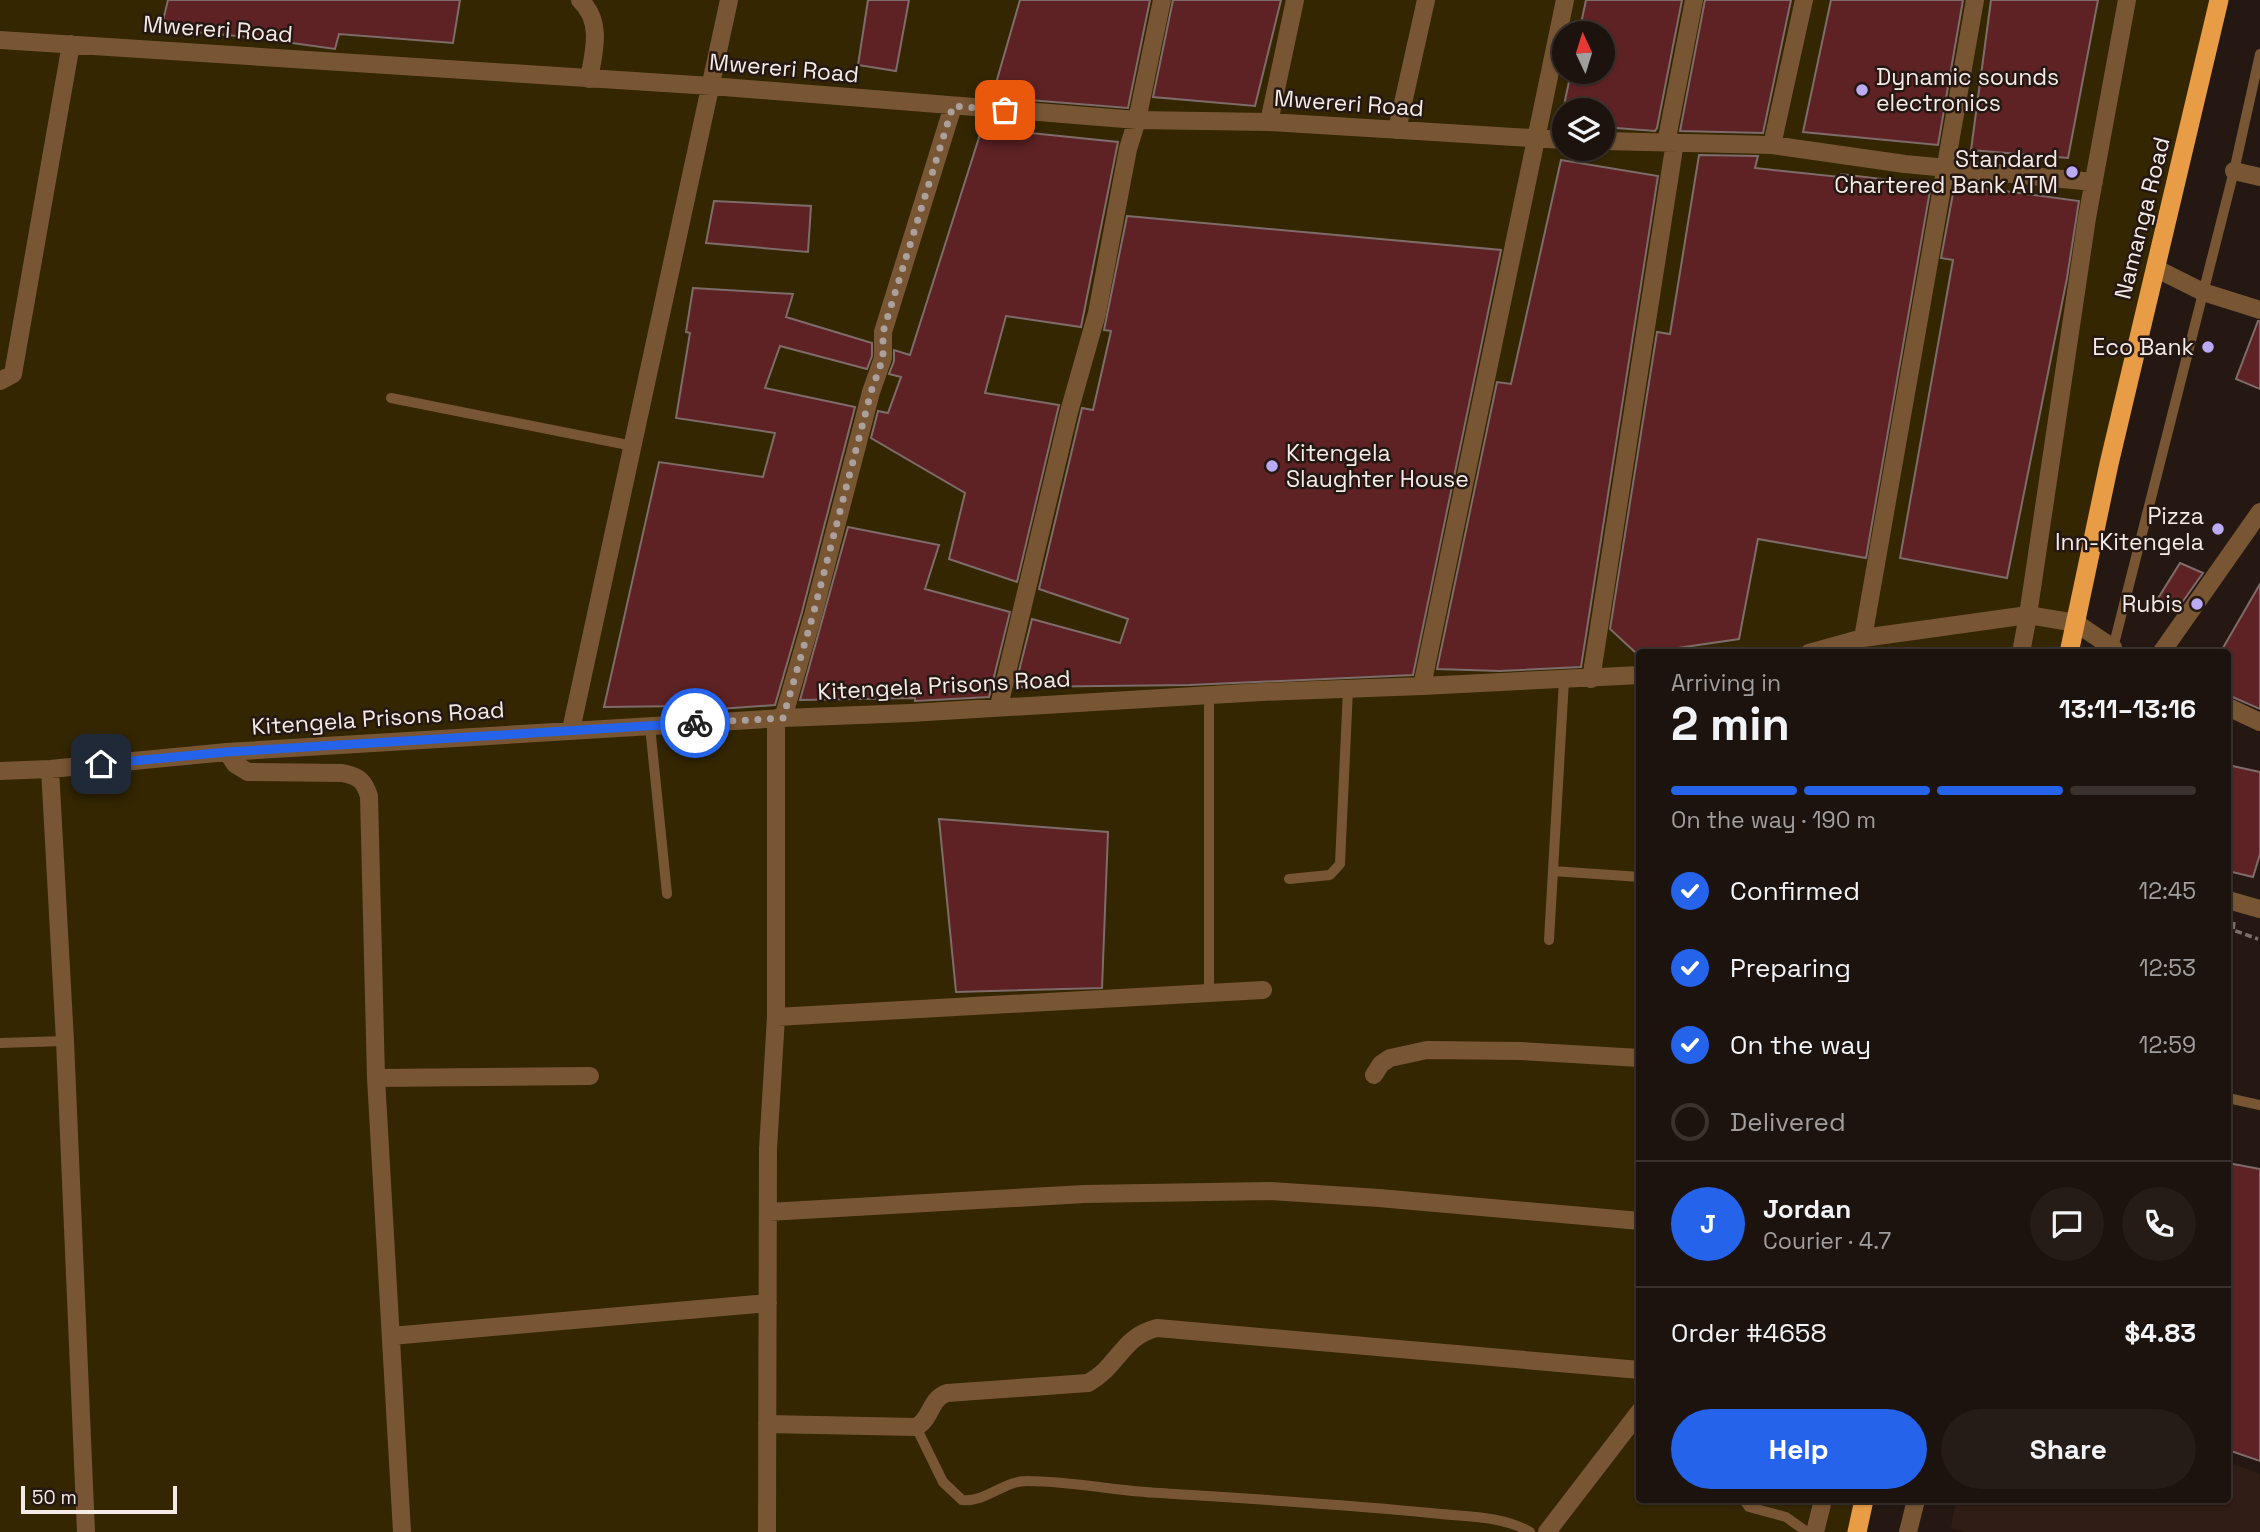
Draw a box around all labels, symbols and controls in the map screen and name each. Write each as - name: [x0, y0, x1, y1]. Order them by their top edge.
- street label: Mwereri Road: [142, 9, 294, 49]
- north arrow: [1552, 21, 1615, 84]
- map controls: [1552, 21, 1615, 161]
- street label: Mwereri Road: [708, 47, 860, 89]
- place label: Dynamic sounds electronics: [1876, 62, 2059, 118]
- pin: [975, 80, 1035, 140]
- marker: Dynamic sounds electronics: [1854, 82, 1870, 98]
- street label: Mwereri Road: [1273, 83, 1425, 123]
- icon: bag: [986, 91, 1024, 129]
- button: layers: [1552, 98, 1615, 161]
- street label: Namanga Road: [2107, 134, 2177, 302]
- place label: Standard Chartered Bank ATM: [1834, 144, 2058, 200]
- marker: Standard Chartered Bank ATM: [2064, 164, 2080, 180]
- place label: Eco Bank: [2092, 332, 2194, 362]
- marker: Eco Bank: [2200, 339, 2216, 355]
- place label: Kitengela Slaughter House: [1286, 438, 1469, 494]
- marker: Kitengela Slaughter House: [1264, 458, 1280, 474]
- place label: Pizza Inn-Kitengela: [2055, 501, 2204, 557]
- marker: Pizza Inn-Kitengela: [2210, 521, 2226, 537]
- place label: Rubis: [2122, 589, 2183, 619]
- marker: Rubis: [2189, 596, 2205, 612]
- street label: Kitengela Prisons Road: [817, 663, 1071, 707]
- text: Arriving in: [1671, 668, 1781, 698]
- courier: [660, 688, 730, 758]
- text: 13:11–13:16: [2059, 692, 2196, 726]
- street label: Kitengela Prisons Road: [250, 694, 506, 742]
- text: 2 min: [1671, 695, 1790, 753]
- icon: bike: [676, 704, 714, 742]
- pin: [71, 734, 131, 794]
- icon: home: [82, 745, 120, 783]
- text: On the way · 190 m: [1671, 805, 1876, 835]
- icon: check: [1671, 872, 1709, 910]
- text: Confirmed: [1730, 874, 1860, 908]
- text: 12:45: [2139, 876, 2196, 906]
- icon: check: [1671, 949, 1709, 987]
- text: Preparing: [1730, 951, 1851, 985]
- text: 12:53: [2139, 953, 2196, 983]
- icon: check: [1671, 1026, 1709, 1064]
- text: On the way: [1730, 1028, 1871, 1062]
- text: 12:59: [2139, 1030, 2196, 1060]
- text: Delivered: [1730, 1105, 1846, 1139]
- button: chat: [2030, 1187, 2104, 1261]
- button: phone: [2122, 1187, 2196, 1261]
- text: Jordan: [1763, 1192, 1851, 1226]
- text: J: [1700, 1207, 1716, 1241]
- text: Courier · 4.7: [1763, 1226, 1891, 1256]
- text: Order #4658: [1671, 1316, 1827, 1350]
- text: $4.83: [2125, 1316, 2196, 1350]
- button: Help: [1671, 1409, 1927, 1489]
- button: Share: [1941, 1409, 2196, 1489]
- scale bar: [21, 1483, 177, 1515]
- text: 50 m: [32, 1485, 77, 1510]

